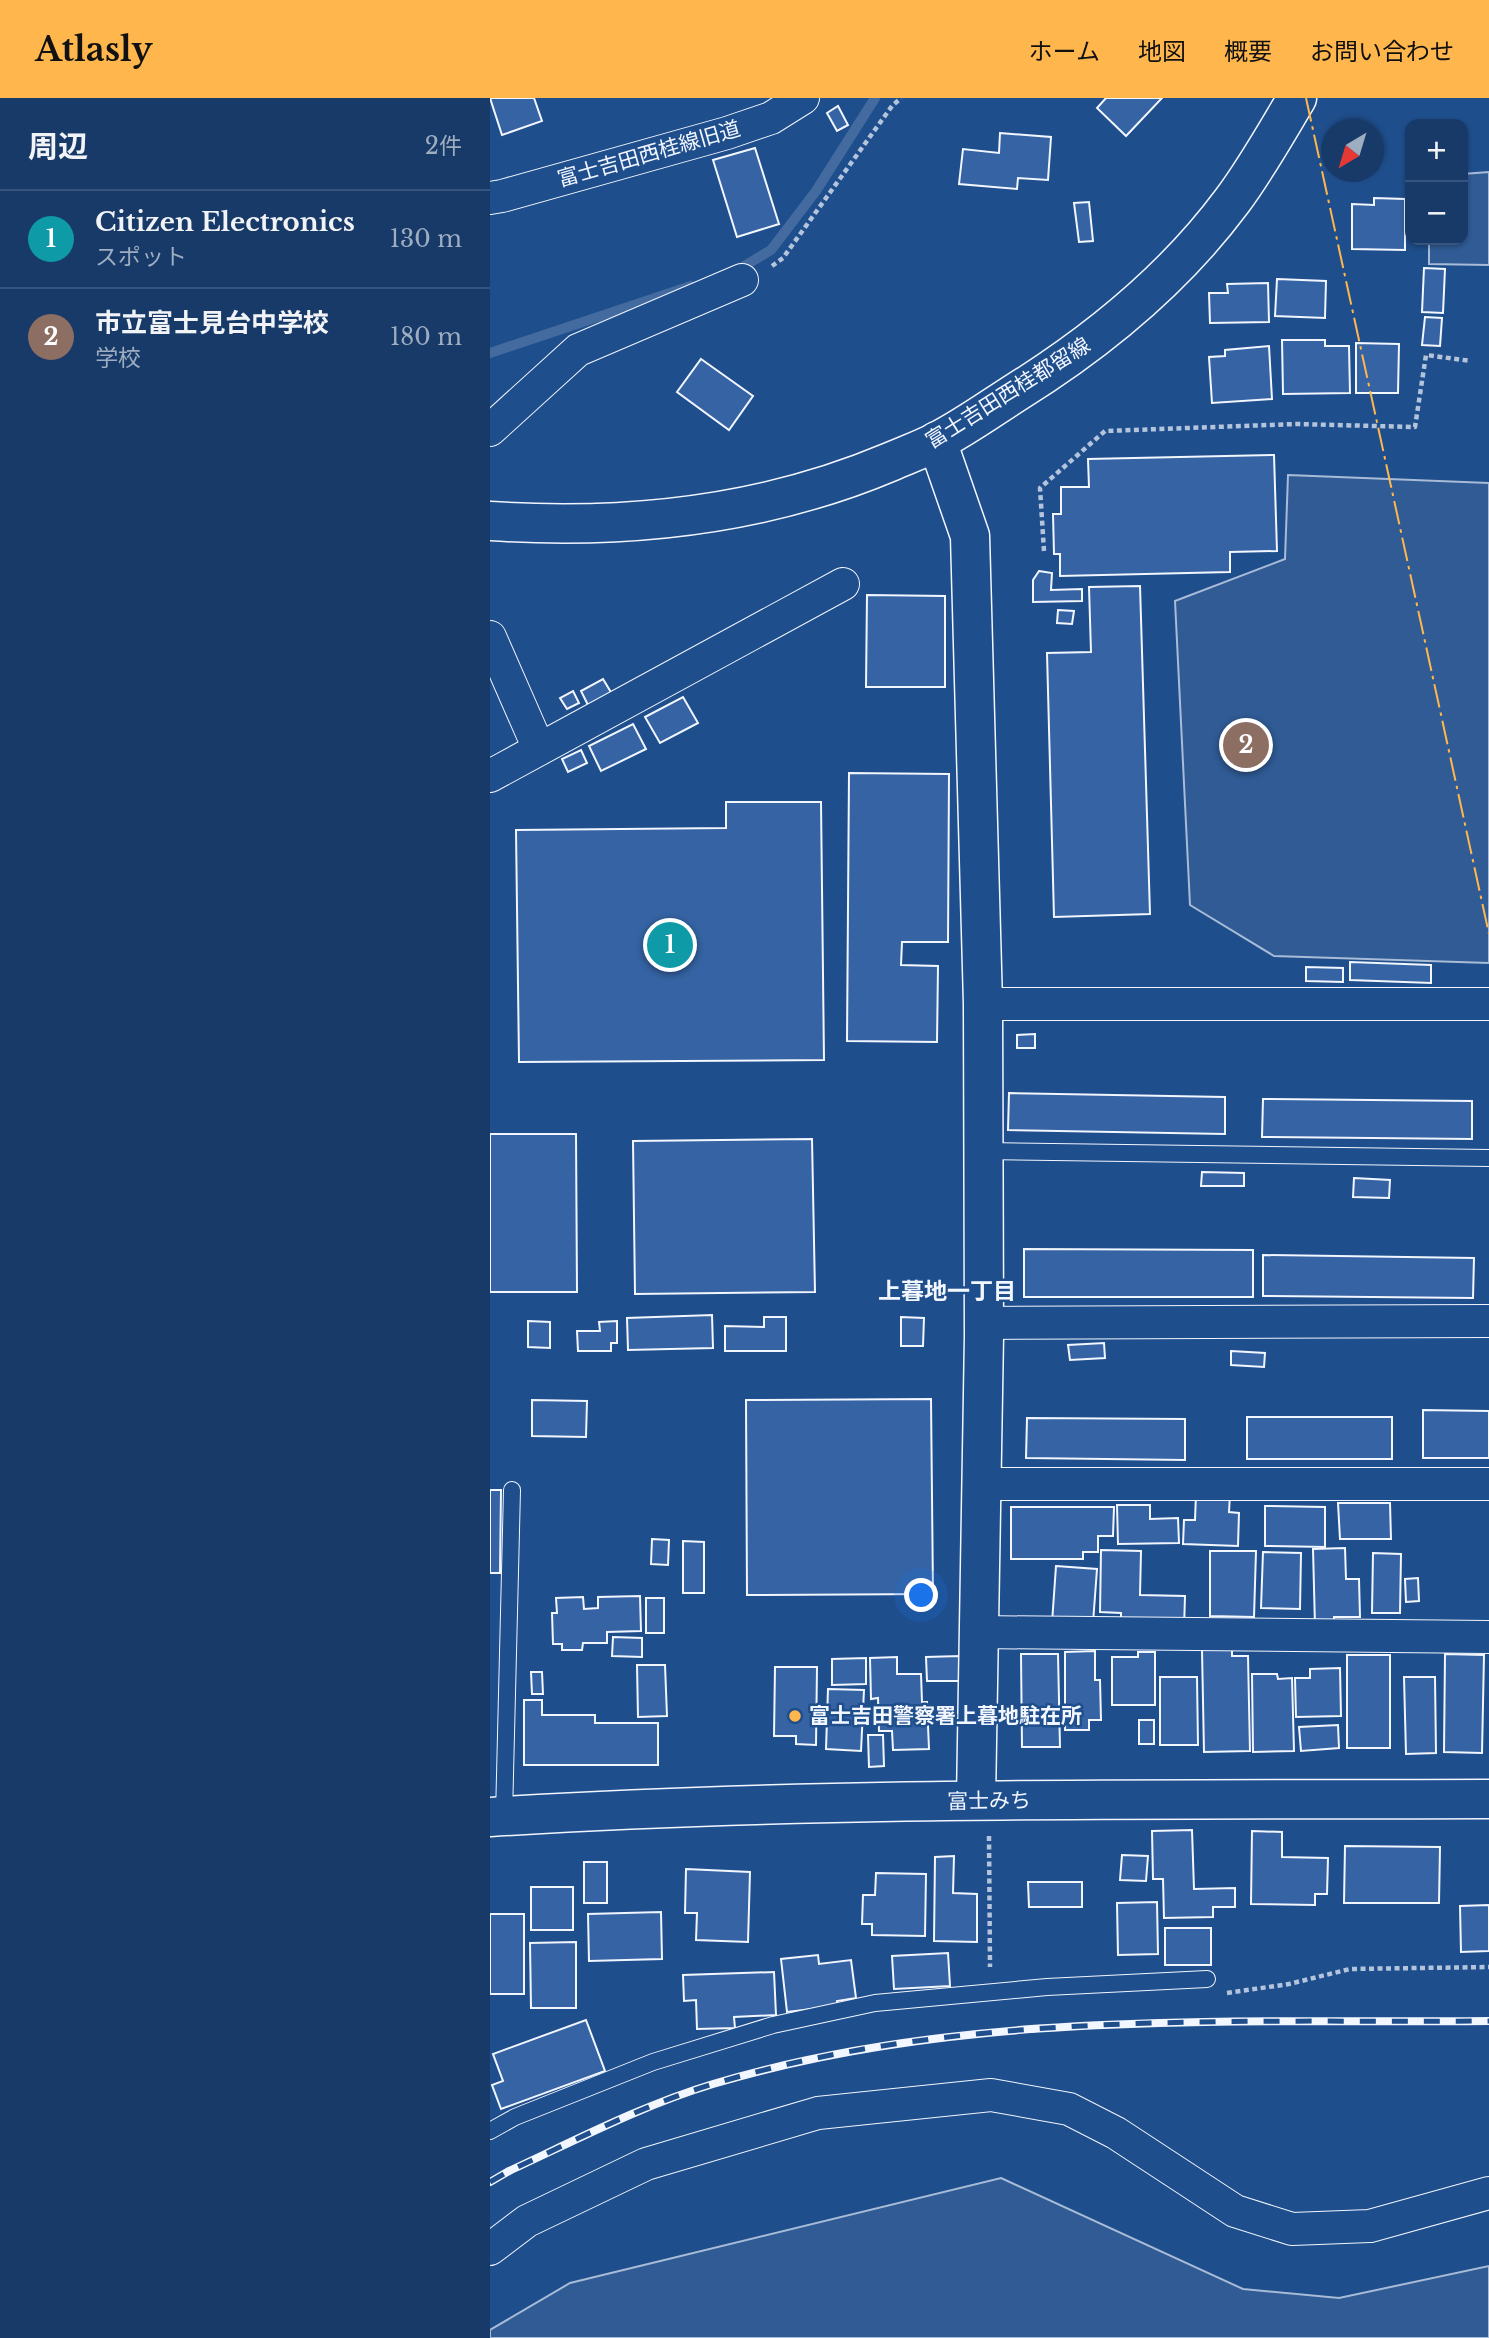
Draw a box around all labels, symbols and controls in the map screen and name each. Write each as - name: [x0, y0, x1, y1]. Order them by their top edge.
- text: Atlasly: [35, 29, 153, 70]
- text: ホーム: [1029, 37, 1100, 66]
- text: 地図: [1138, 37, 1186, 66]
- text: 概要: [1224, 37, 1272, 66]
- text: お問い合わせ: [1310, 37, 1454, 66]
- street label: 富士吉田西桂線旧道: [555, 115, 743, 193]
- north arrow: [1321, 119, 1384, 182]
- map controls: [1405, 119, 1468, 245]
- button: +: [1405, 119, 1468, 182]
- text: 周辺: [28, 128, 88, 165]
- text: 2件: [425, 132, 462, 160]
- button: −: [1405, 182, 1468, 245]
- text: Citizen Electronics: [95, 206, 355, 238]
- text: 1: [46, 225, 56, 253]
- text: 130 m: [390, 225, 462, 253]
- text: スポット: [95, 243, 187, 271]
- text: 市立富士見台中学校: [95, 307, 329, 339]
- text: 2: [44, 323, 58, 351]
- text: 180 m: [390, 323, 462, 351]
- street label: 富士吉田西桂都留線: [921, 332, 1095, 454]
- text: 学校: [95, 344, 141, 372]
- pin: 2: [1223, 719, 1269, 771]
- pin: 1: [647, 919, 693, 971]
- district label: 上暮地一丁目: [878, 1277, 1016, 1305]
- your location: [904, 1578, 938, 1612]
- place label: 富士吉田警察署上暮地駐在所: [809, 1703, 1082, 1729]
- marker: 富士吉田警察署上暮地駐在所: [787, 1708, 803, 1724]
- street label: 富士みち: [947, 1787, 1031, 1815]

